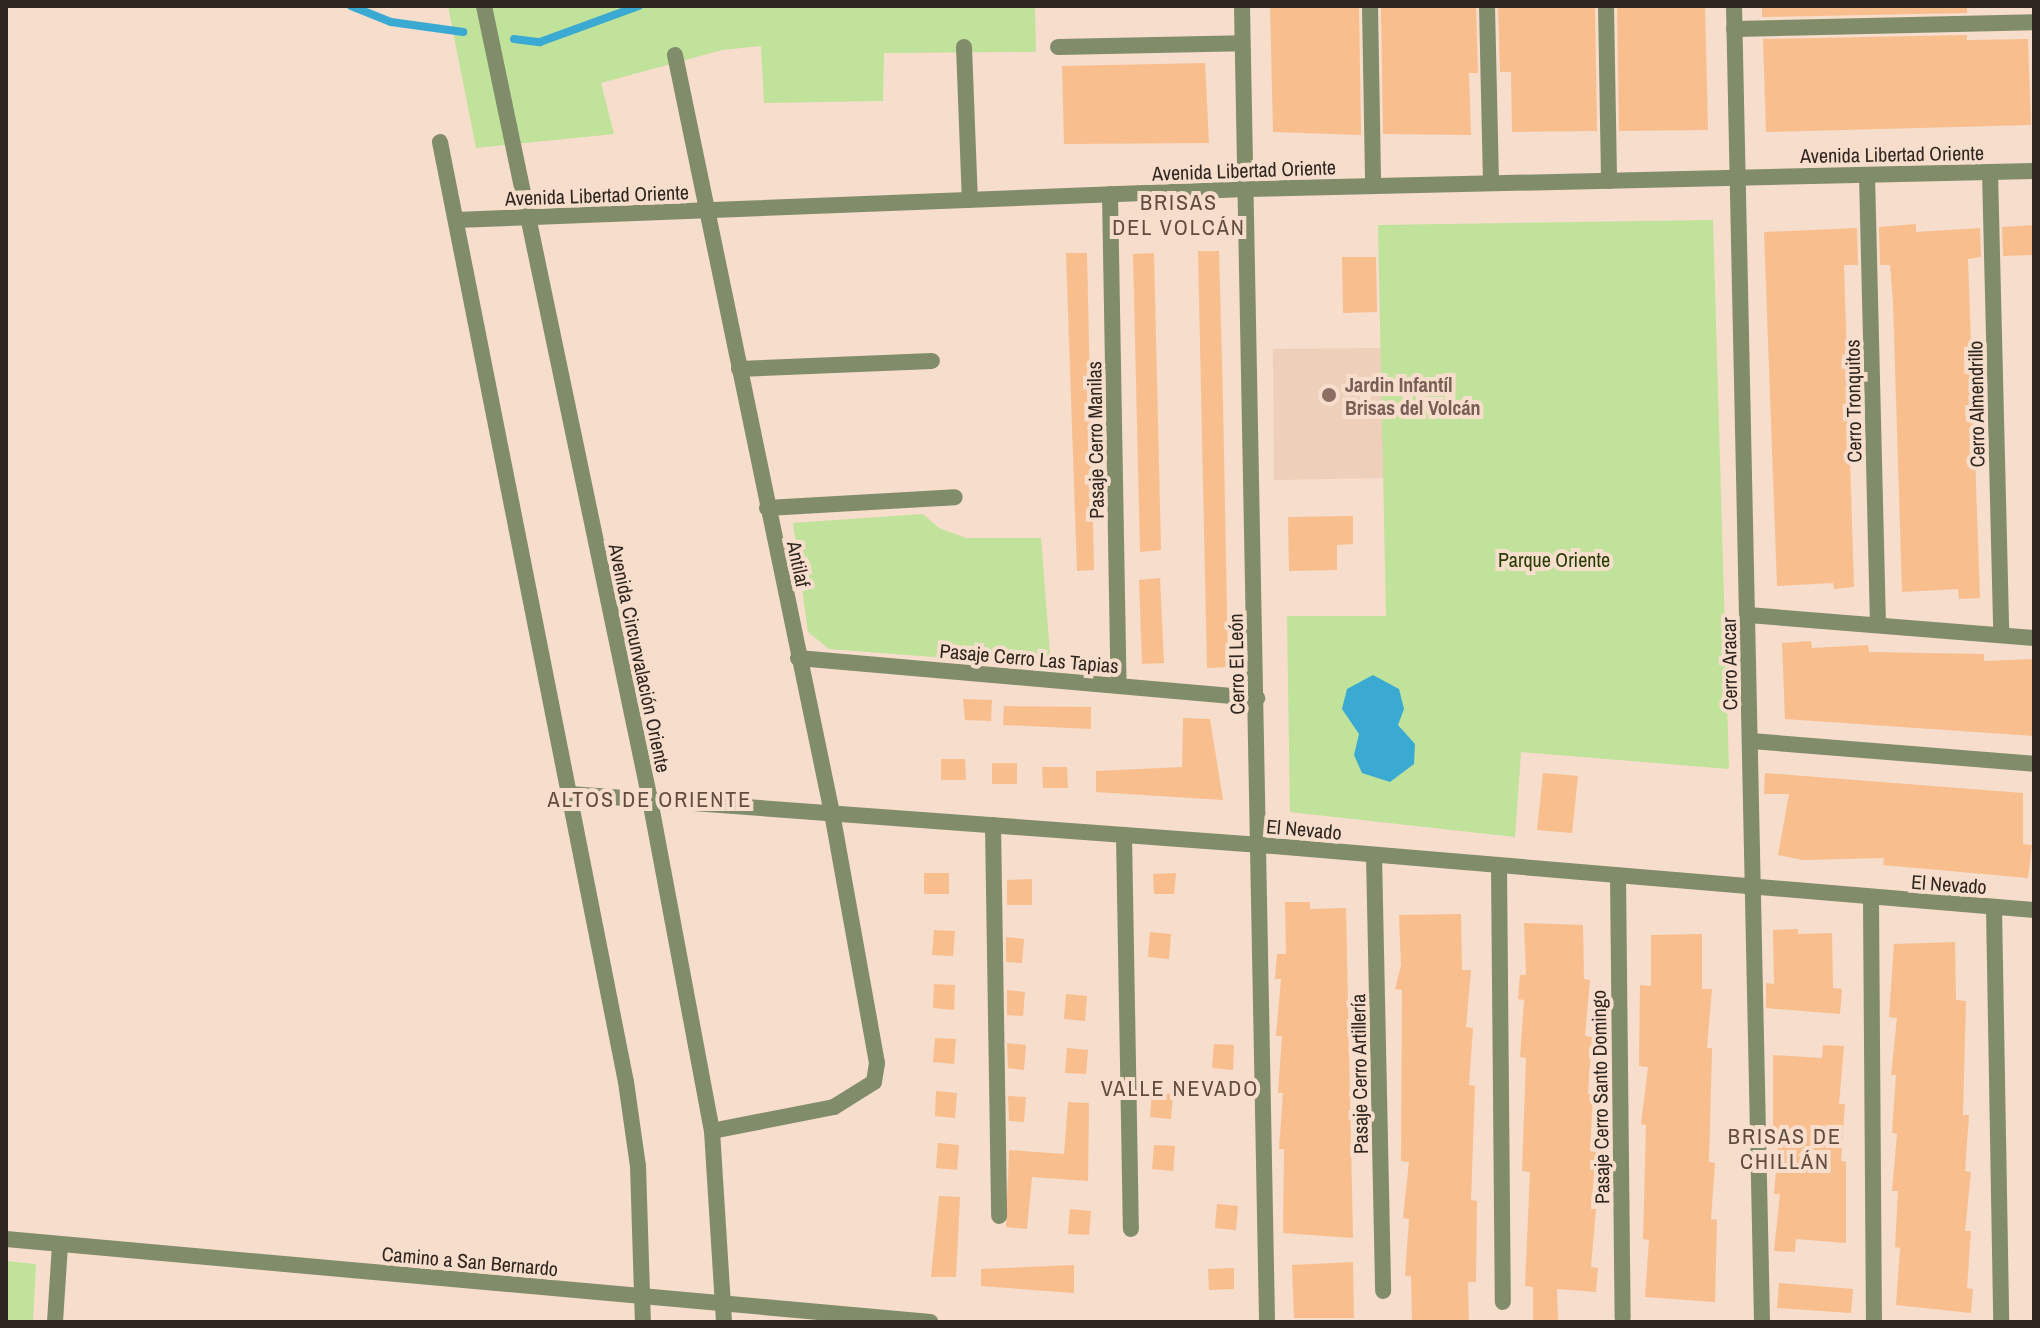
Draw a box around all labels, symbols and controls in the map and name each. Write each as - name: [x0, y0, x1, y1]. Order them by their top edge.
- street label: Avenida Libertad Oriente: [1800, 140, 1984, 168]
- street label: Avenida Libertad Oriente: [1152, 155, 1336, 185]
- street label: Avenida Libertad Oriente: [505, 180, 689, 210]
- district label: BRISAS DEL VOLCÁN: [1112, 189, 1246, 240]
- street label: Cerro Tronquitos: [1840, 339, 1866, 463]
- street label: Cerro Almendrillo: [1963, 340, 1989, 468]
- street label: Pasaje Cerro Manilas: [1082, 361, 1108, 519]
- place label: Jardin Infantíl Brisas del Volcán: [1345, 372, 1481, 419]
- marker: Jardin Infantíl Brisas del Volcán: [1320, 386, 1338, 404]
- street label: Antilaf: [782, 539, 816, 589]
- street label: Avenida Circunvalación Oriente: [604, 542, 676, 774]
- park label: Parque Oriente: [1498, 547, 1610, 571]
- street label: Cerro El León: [1223, 613, 1249, 715]
- street label: Cerro Aracar: [1716, 617, 1742, 711]
- street label: Pasaje Cerro Las Tapias: [938, 638, 1120, 678]
- district label: ALTOS DE ORIENTE: [548, 787, 752, 813]
- street label: El Nevado: [1265, 814, 1343, 844]
- street label: El Nevado: [1910, 869, 1988, 899]
- street label: Pasaje Cerro Santo Domingo: [1586, 990, 1614, 1204]
- street label: Pasaje Cerro Artillería: [1346, 993, 1372, 1155]
- district label: VALLE NEVADO: [1101, 1076, 1259, 1102]
- district label: BRISAS DE CHILLÁN: [1728, 1123, 1842, 1174]
- street label: Camino a San Bernardo: [381, 1241, 559, 1281]

